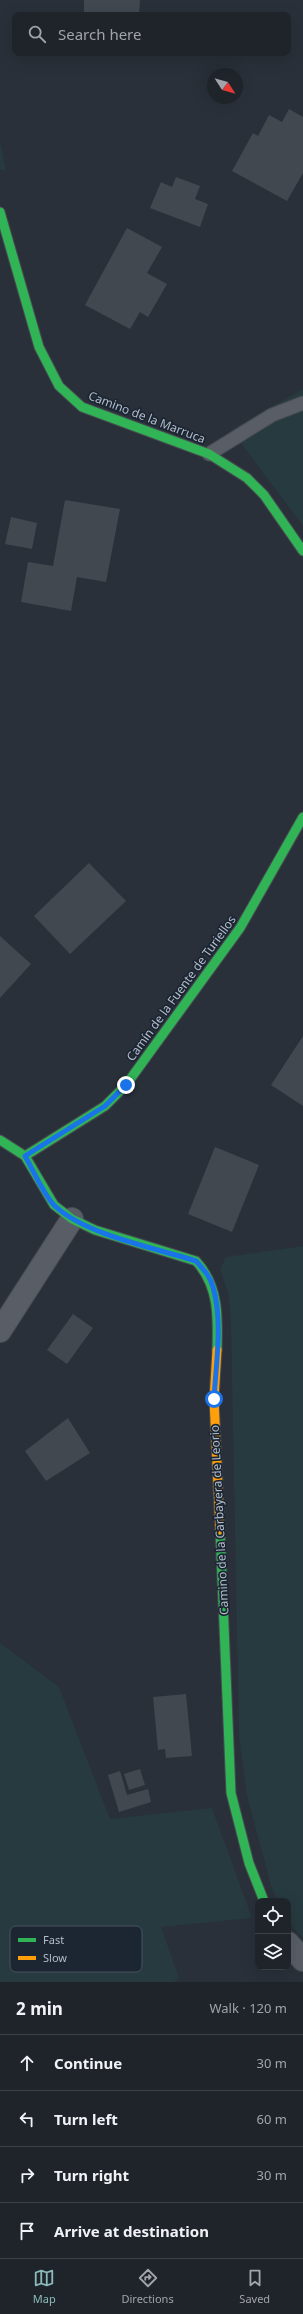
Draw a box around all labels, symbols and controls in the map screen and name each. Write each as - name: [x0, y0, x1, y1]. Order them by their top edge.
- search box: [12, 12, 291, 56]
- icon: search: [26, 23, 48, 45]
- text: Search here: [58, 24, 141, 44]
- north arrow: [207, 68, 243, 104]
- street label: Camino de la Marruca: [86, 387, 208, 447]
- street label: Camín de la Fuente de Turiellos: [122, 912, 240, 1064]
- route end: [117, 1076, 135, 1094]
- route start: [205, 1390, 223, 1408]
- street label: Camino de la Carbayera de Leorio: [206, 1424, 232, 1616]
- map controls: [255, 1898, 291, 1970]
- button: locate: [255, 1898, 291, 1934]
- legend: [10, 1926, 142, 1972]
- text: Fast: [43, 1932, 64, 1947]
- button: layers: [255, 1934, 291, 1970]
- text: Slow: [43, 1950, 67, 1965]
- text: 2 min: [16, 1997, 63, 2020]
- text: Walk · 120 m: [209, 1999, 287, 2017]
- icon: ahead: [16, 2052, 38, 2074]
- text: Continue: [54, 2053, 122, 2073]
- text: 30 m: [257, 2054, 287, 2072]
- icon: left: [16, 2108, 38, 2130]
- text: Turn left: [54, 2109, 118, 2129]
- text: 60 m: [257, 2110, 287, 2128]
- icon: right: [16, 2164, 38, 2186]
- text: Turn right: [54, 2165, 129, 2185]
- text: 30 m: [257, 2166, 287, 2184]
- icon: arrive: [16, 2220, 38, 2242]
- text: Arrive at destination: [54, 2221, 209, 2241]
- tab: Map: [33, 2267, 56, 2306]
- tab: Directions: [121, 2267, 174, 2306]
- tab: Saved: [239, 2267, 270, 2306]

